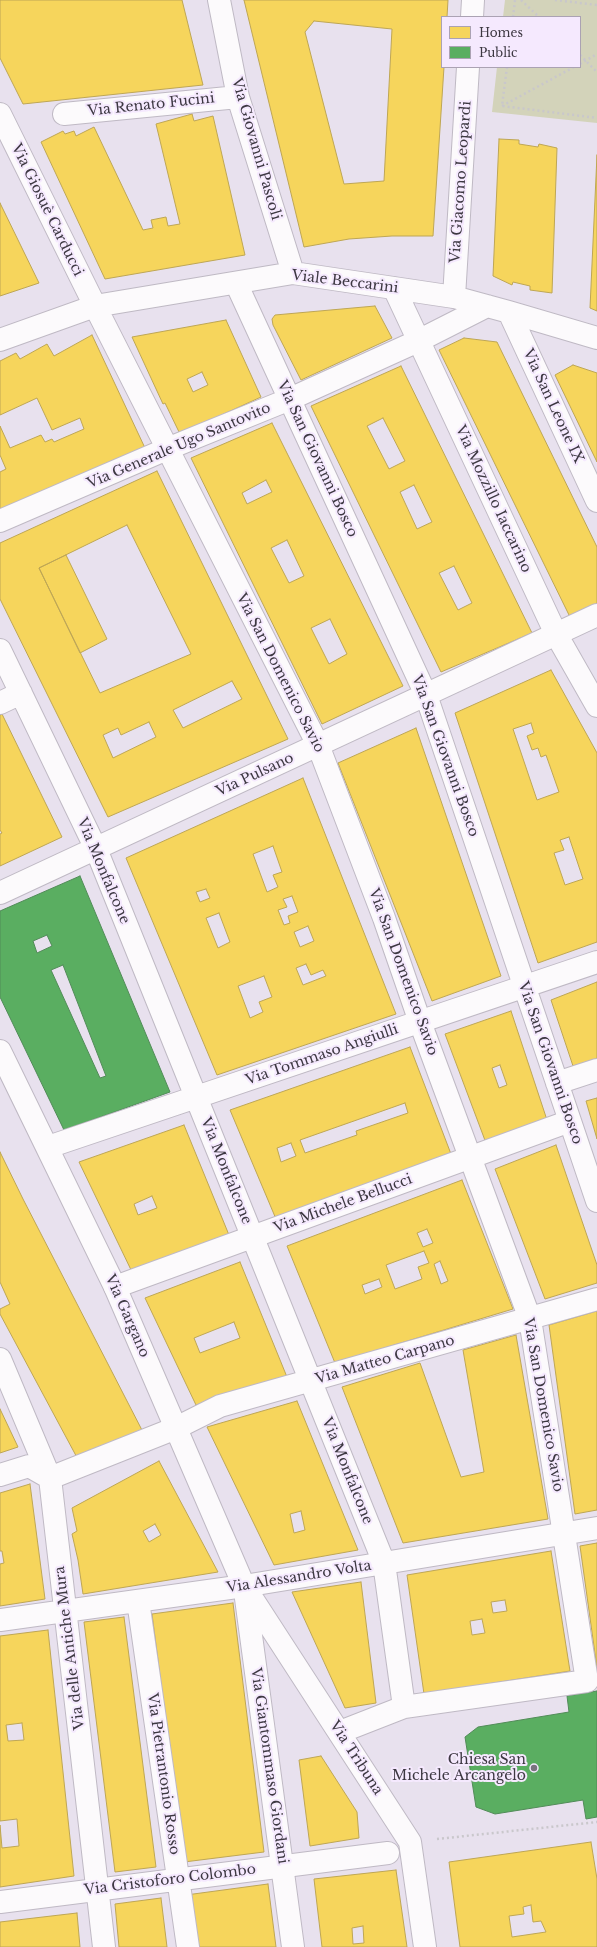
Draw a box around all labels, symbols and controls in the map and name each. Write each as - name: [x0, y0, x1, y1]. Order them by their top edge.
- legend: [441, 16, 581, 68]
- text: Homes: [479, 25, 523, 40]
- text: Public: [479, 45, 518, 60]
- street label: Via Giovanni Pascoli: [228, 76, 284, 222]
- street label: Via Renato Fucini: [87, 90, 215, 120]
- street label: Via Giacomo Leopardi: [447, 100, 475, 264]
- street label: Via Giosuè Carducci: [8, 141, 86, 279]
- street label: Viale Beccarini: [291, 267, 399, 297]
- street label: Via San Leone IX: [519, 346, 587, 466]
- street label: Via San Giovanni Bosco: [273, 378, 361, 540]
- street label: Via Generale Ugo Santovito: [85, 400, 273, 492]
- street label: Via Mozzillo Iaccarino: [451, 423, 535, 575]
- street label: Via San Domenico Savio: [232, 591, 328, 755]
- street label: Via San Giovanni Bosco: [408, 673, 482, 839]
- street label: Via Pulsano: [213, 750, 297, 800]
- street label: Via Monfalcone: [73, 815, 133, 927]
- street label: Via San Domenico Savio: [365, 886, 441, 1058]
- street label: Via San Giovanni Bosco: [514, 980, 586, 1146]
- street label: Via Tommaso Angiulli: [243, 1021, 401, 1089]
- street label: Via Monfalcone: [197, 1115, 255, 1227]
- street label: Via Michele Bellucci: [271, 1171, 415, 1237]
- street label: Via Gargano: [101, 1272, 153, 1360]
- street label: Via San Domenico Savio: [519, 1317, 567, 1493]
- street label: Via Matteo Carpano: [314, 1332, 456, 1388]
- street label: Via Monfalcone: [318, 1415, 376, 1527]
- street label: Via Alessandro Volta: [225, 1557, 373, 1597]
- street label: Via delle Antiche Mura: [52, 1565, 88, 1731]
- street label: Via Giantommaso Giordani: [247, 1667, 291, 1865]
- street label: Via Pietrantonio Rosso: [143, 1692, 183, 1856]
- street label: Via Tribuna: [326, 1718, 386, 1798]
- place label: Chiesa San Michele Arcangelo: [392, 1752, 526, 1784]
- marker: Chiesa San Michele Arcangelo: [529, 1763, 539, 1773]
- street label: Via Cristoforo Colombo: [83, 1861, 257, 1899]

